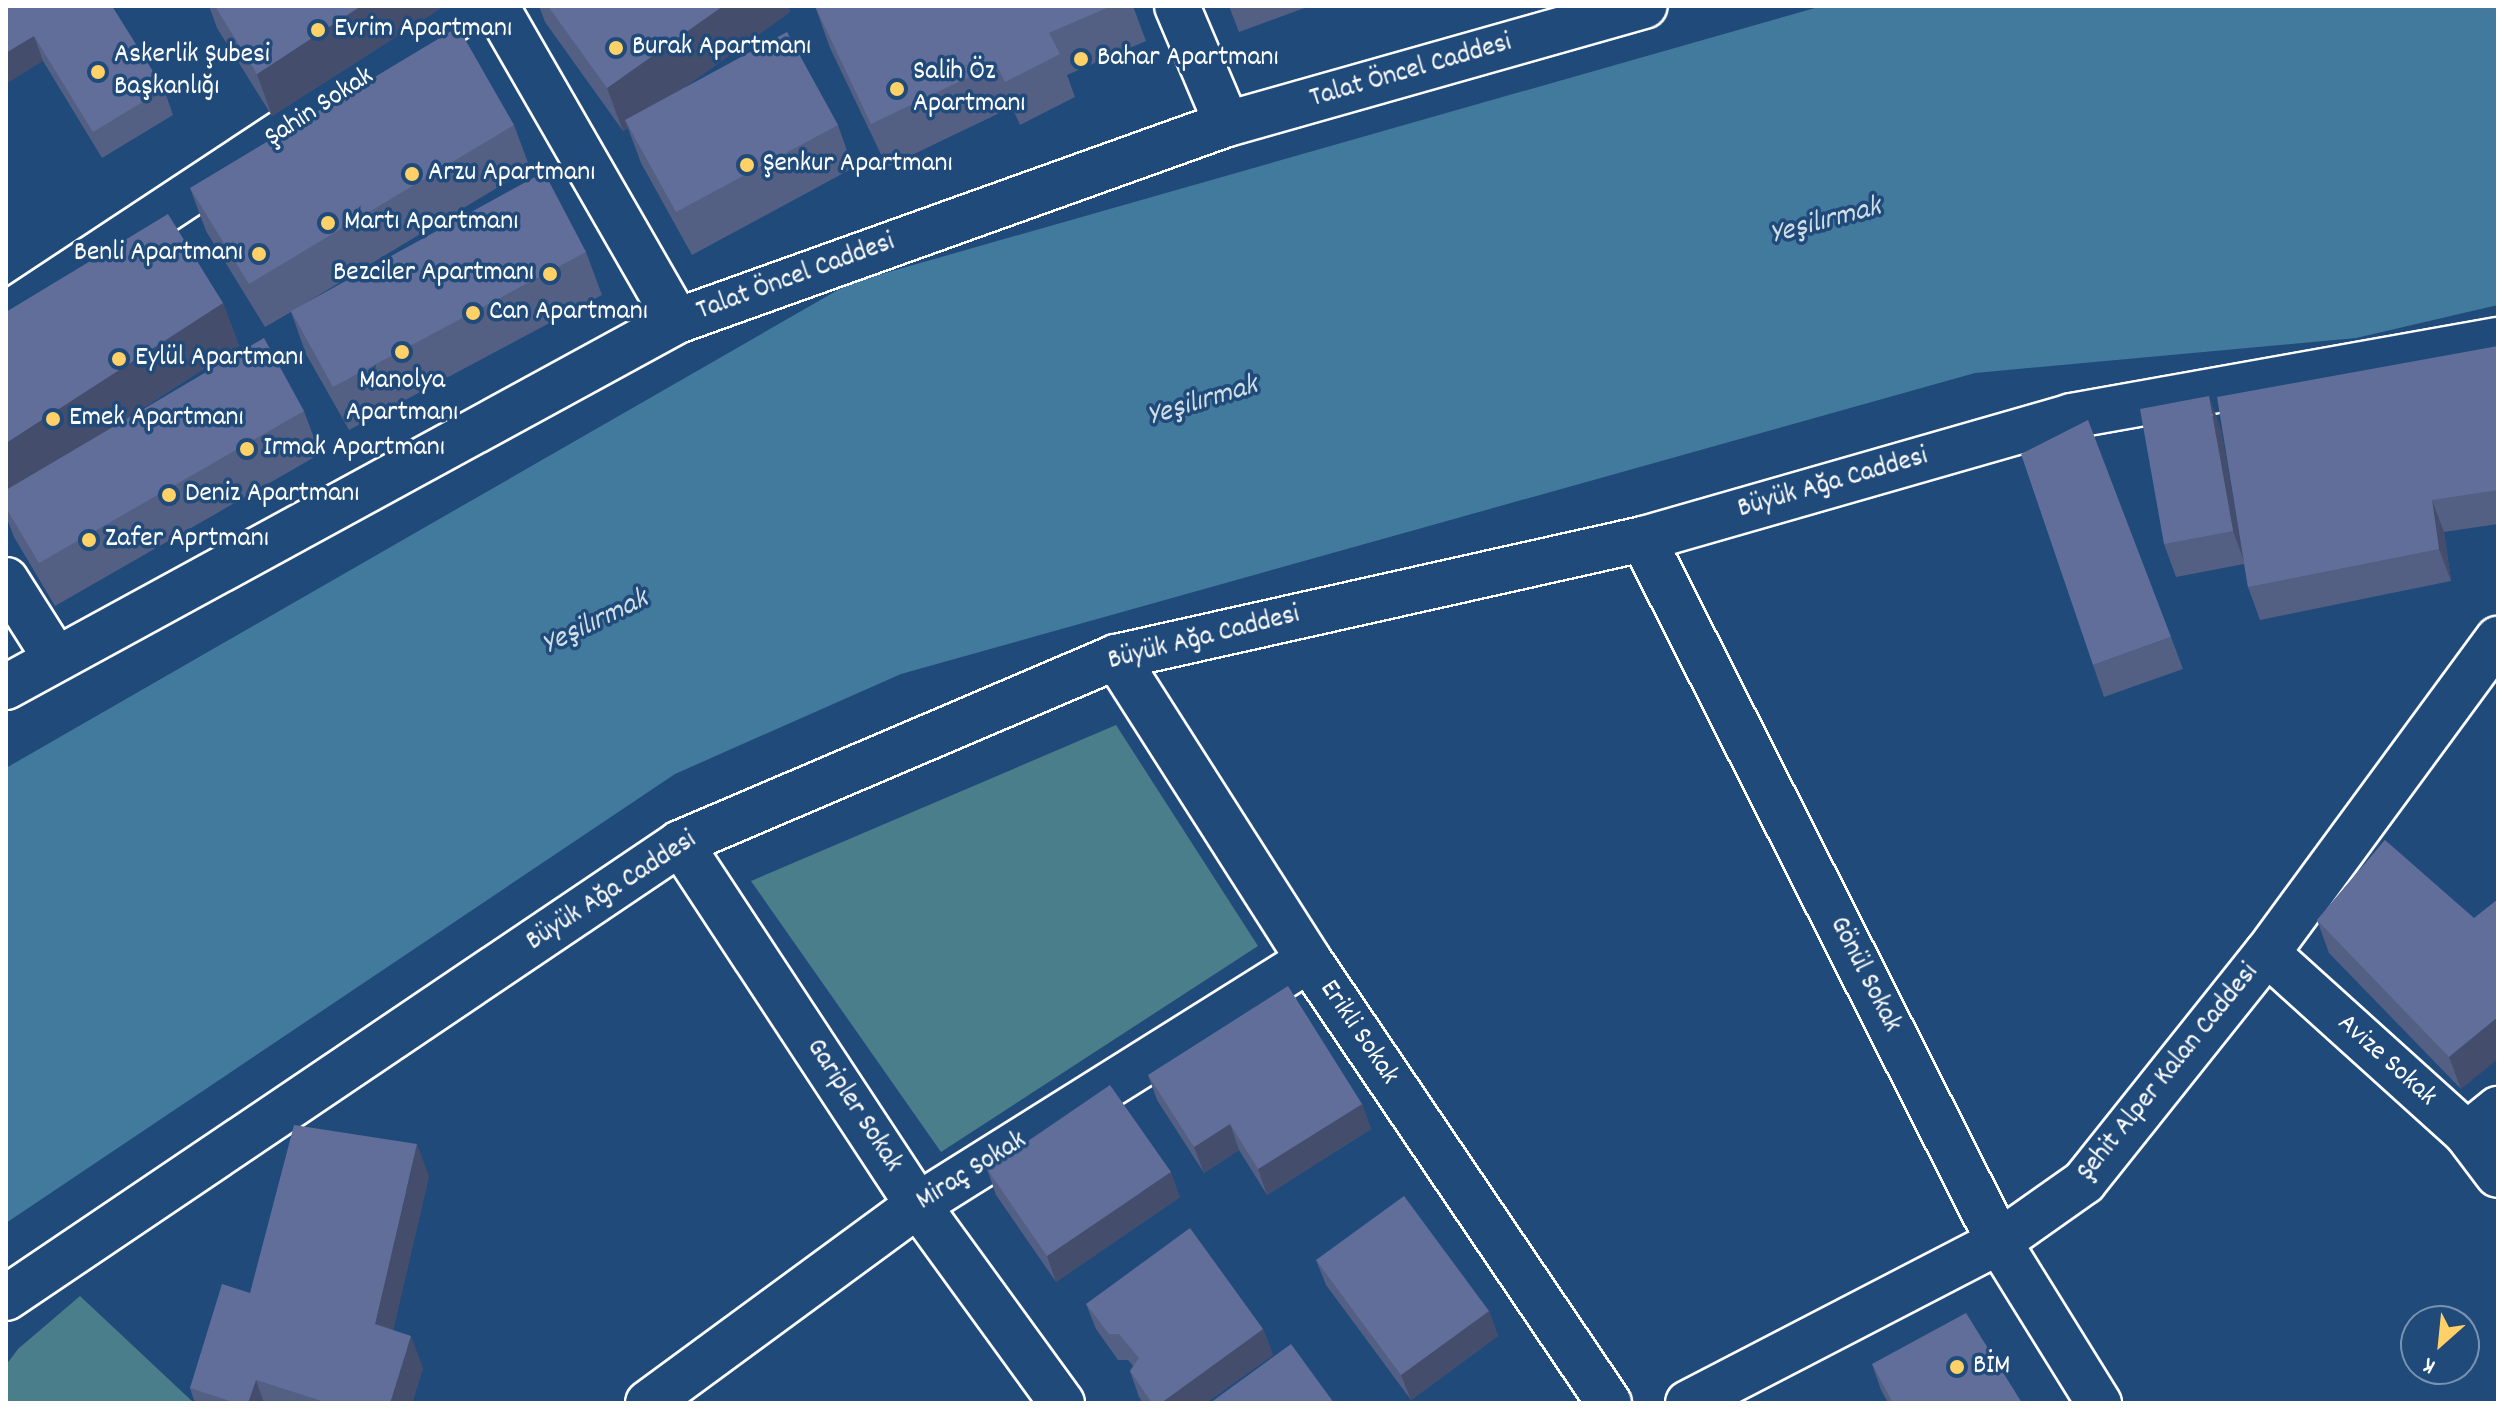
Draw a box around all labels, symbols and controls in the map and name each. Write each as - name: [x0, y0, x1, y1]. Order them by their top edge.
- place label: Evrim Apartmanı: [334, 13, 512, 47]
- marker: Evrim Apartmanı: [309, 21, 327, 39]
- street label: Talat Öncel Caddesi: [1306, 27, 1516, 117]
- place label: Burak Apartmanı: [632, 31, 811, 65]
- place label: Askerlik Şubesi Başkanlığı: [114, 39, 270, 105]
- marker: Burak Apartmanı: [607, 39, 625, 57]
- place label: Bahar Apartmanı: [1097, 42, 1279, 76]
- marker: Bahar Apartmanı: [1072, 50, 1090, 68]
- place label: Salih Öz Apartmanı: [913, 56, 1026, 122]
- street label: Şahin Sokak: [259, 60, 381, 156]
- marker: Askerlik Şubesi Başkanlığı: [89, 63, 107, 81]
- marker: Salih Öz Apartmanı: [888, 80, 906, 98]
- place label: Şenkur Apartmanı: [763, 148, 953, 182]
- marker: Şenkur Apartmanı: [738, 156, 756, 174]
- place label: Arzu Apartmanı: [428, 157, 595, 191]
- marker: Arzu Apartmanı: [403, 165, 421, 183]
- water label: Yeşilırmak: [1767, 191, 1885, 255]
- place label: Martı Apartmanı: [344, 206, 518, 240]
- marker: Martı Apartmanı: [319, 214, 337, 232]
- street label: Talat Öncel Caddesi: [692, 227, 900, 329]
- place label: Benli Apartmanı: [74, 237, 243, 271]
- marker: Benli Apartmanı: [250, 245, 268, 263]
- place label: Bezciler Apartmanı: [333, 257, 534, 291]
- marker: Bezciler Apartmanı: [541, 265, 559, 283]
- place label: Can Apartmanı: [489, 296, 648, 330]
- marker: Can Apartmanı: [464, 304, 482, 322]
- place label: Eylül Apartmanı: [135, 342, 303, 376]
- marker: Manolya Apartmanı: [393, 343, 411, 361]
- marker: Eylül Apartmanı: [110, 350, 128, 368]
- place label: Manolya Apartmanı: [346, 365, 458, 431]
- water label: Yeşilırmak: [1144, 369, 1262, 437]
- place label: Emek Apartmanı: [69, 402, 244, 436]
- marker: Emek Apartmanı: [44, 410, 62, 428]
- place label: Irmak Apartmanı: [263, 432, 445, 466]
- marker: Irmak Apartmanı: [238, 440, 256, 458]
- street label: Büyük Ağa Caddesi: [1734, 441, 1932, 527]
- place label: Deniz Apartmanı: [185, 478, 359, 512]
- marker: Deniz Apartmanı: [160, 486, 178, 504]
- place label: Zafer Aprtmanı: [105, 523, 269, 557]
- marker: Zafer Aprtmanı: [80, 531, 98, 549]
- water label: Yeşilırmak: [537, 583, 655, 665]
- street label: Büyük Ağa Caddesi: [1105, 599, 1303, 679]
- street label: Büyük Ağa Caddesi: [521, 824, 703, 960]
- street label: Gönül Sokak: [1821, 911, 1907, 1039]
- street label: Şehit Alper Kalan Caddesi: [2071, 957, 2267, 1189]
- street label: Erikli Sokak: [1311, 974, 1405, 1092]
- street label: Avize Sokak: [2329, 1008, 2443, 1114]
- street label: Garipler Sokak: [797, 1033, 909, 1179]
- street label: Miraç Sokak: [911, 1125, 1033, 1219]
- north arrow: [2400, 1305, 2480, 1385]
- text: K: [2418, 1349, 2441, 1381]
- place label: BİM: [1973, 1350, 2011, 1384]
- marker: BİM: [1948, 1358, 1966, 1376]

